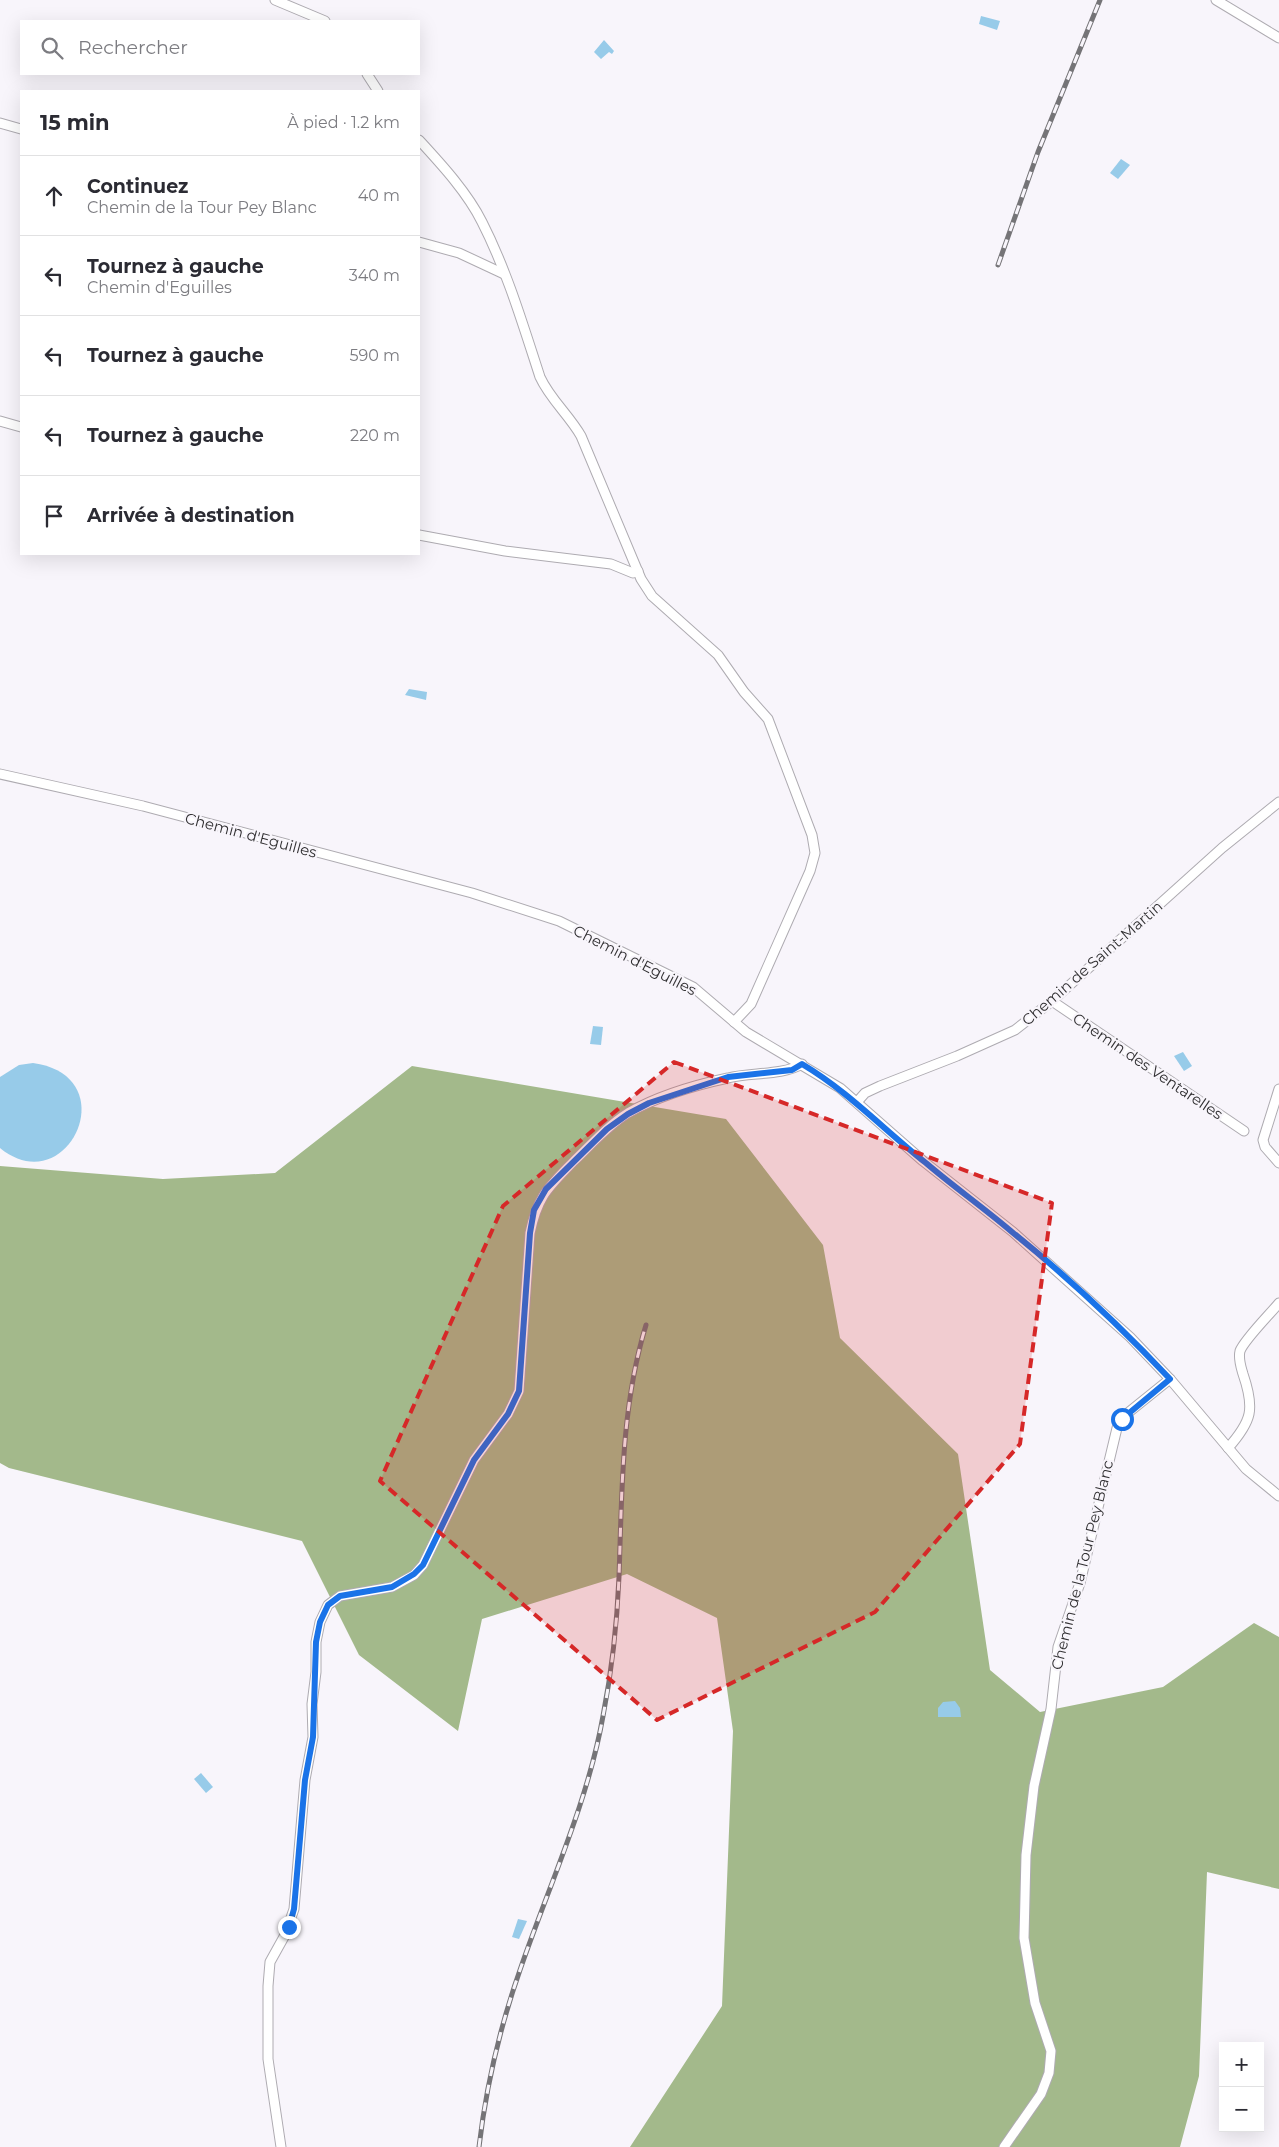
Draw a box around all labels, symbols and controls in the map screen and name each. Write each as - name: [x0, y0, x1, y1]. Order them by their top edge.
- search box: [20, 20, 420, 75]
- icon: search: [38, 34, 66, 62]
- text: Rechercher: [78, 36, 188, 59]
- text: 15 min: [40, 110, 110, 135]
- text: À pied · 1.2 km: [287, 113, 400, 132]
- text: Continuez: [87, 175, 188, 198]
- icon: ahead: [40, 182, 68, 210]
- text: 40 m: [358, 186, 400, 205]
- text: Chemin de la Tour Pey Blanc: [87, 198, 317, 217]
- text: Tournez à gauche: [87, 255, 264, 278]
- icon: left: [40, 262, 68, 290]
- text: 340 m: [349, 266, 400, 285]
- text: Chemin d'Eguilles: [87, 278, 232, 297]
- icon: left: [40, 342, 68, 370]
- text: Tournez à gauche: [87, 344, 264, 367]
- text: 590 m: [349, 346, 400, 365]
- icon: left: [40, 422, 68, 450]
- text: Tournez à gauche: [87, 424, 264, 447]
- text: 220 m: [350, 426, 400, 445]
- icon: arrive: [40, 502, 68, 530]
- text: Arrivée à destination: [87, 504, 295, 527]
- street label: Chemin d'Eguilles: [183, 808, 319, 862]
- street label: Chemin de Saint-Martin: [1018, 897, 1166, 1029]
- street label: Chemin d'Eguilles: [570, 921, 700, 999]
- street label: Chemin des Ventarelles: [1069, 1009, 1227, 1123]
- route start: [1111, 1408, 1134, 1431]
- street label: Chemin de la Tour Pey Blanc: [1047, 1458, 1117, 1672]
- route end: [278, 1916, 301, 1939]
- map controls: [1219, 2042, 1264, 2132]
- button: +: [1219, 2042, 1264, 2087]
- button: −: [1219, 2087, 1264, 2132]

